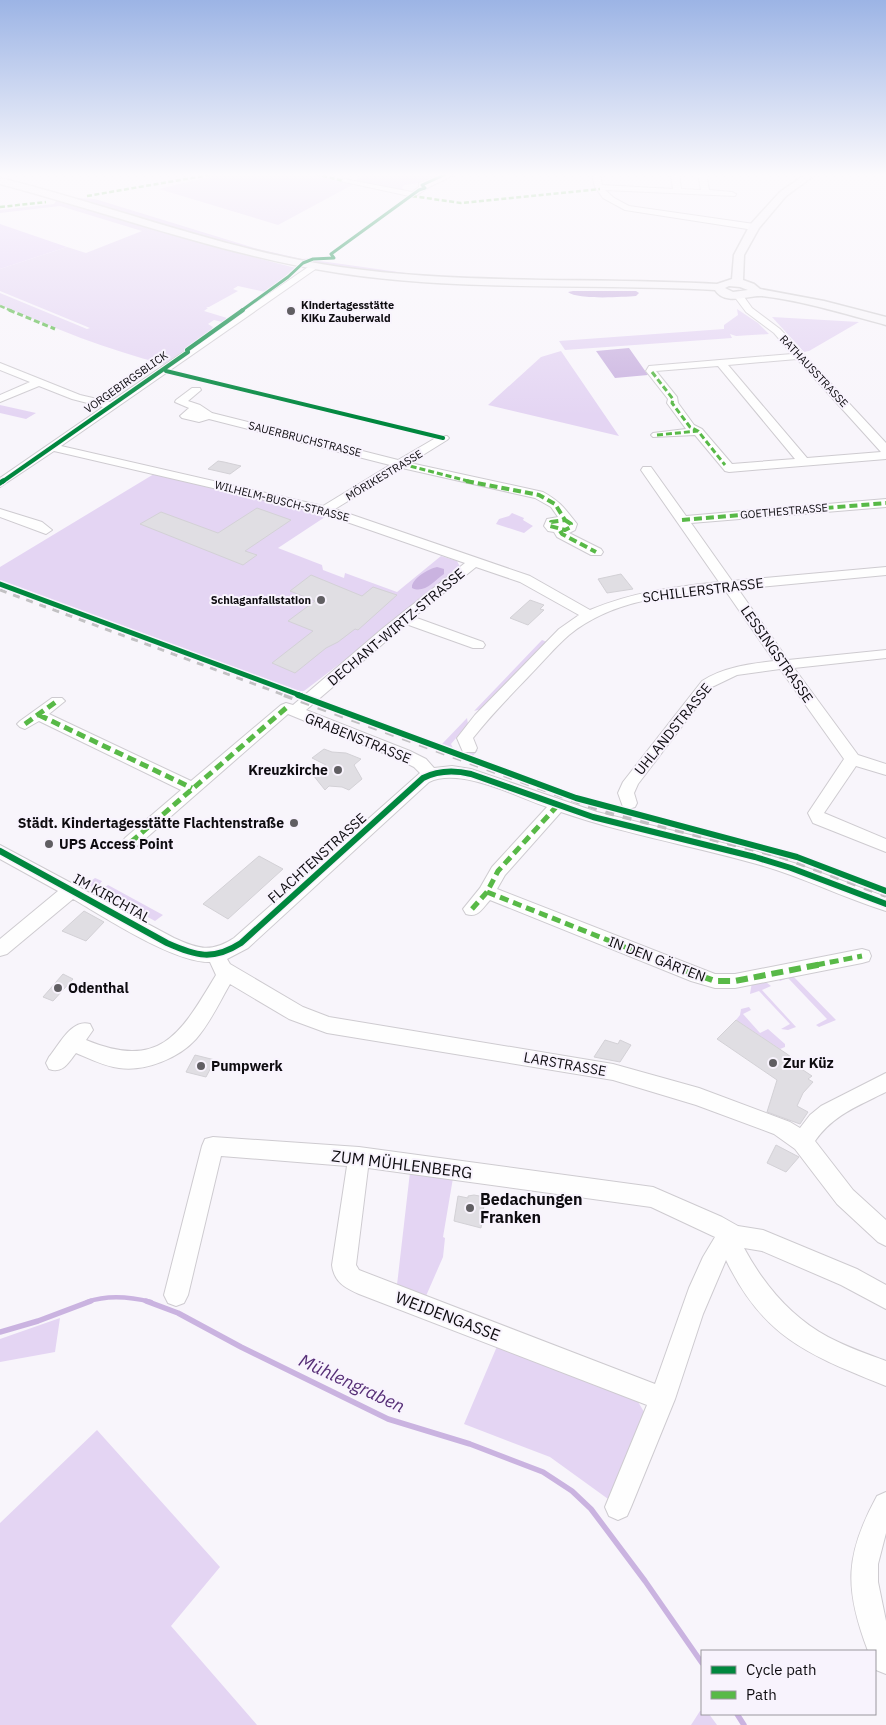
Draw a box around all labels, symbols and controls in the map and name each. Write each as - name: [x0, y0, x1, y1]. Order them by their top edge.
- place label: Kindertagesstätte KiKu Zauberwald: [301, 298, 394, 325]
- marker: Kindertagesstätte KiKu Zauberwald: [285, 305, 297, 317]
- street label: RATHAUSSTRASSE: [777, 332, 851, 410]
- street label: VORGEBIRGSBLICK: [82, 348, 170, 416]
- street label: SAUERBRUCHSTRASSE: [247, 418, 363, 460]
- street label: MÖRIKESTRASSE: [343, 447, 425, 503]
- street label: WILHELM-BUSCH-STRASSE: [213, 477, 351, 525]
- street label: GOETHESTRASSE: [740, 500, 828, 522]
- street label: DECHANT-WIRTZ-STRASSE: [324, 564, 468, 690]
- street label: SCHILLERSTRASSE: [642, 574, 764, 606]
- place label: Schlaganfallstation: [211, 593, 311, 607]
- marker: Schlaganfallstation: [315, 594, 327, 606]
- street label: LESSINGSTRASSE: [737, 602, 817, 706]
- street label: UHLANDSTRASSE: [630, 679, 716, 779]
- street label: GRABENSTRASSE: [302, 708, 414, 768]
- place label: Kreuzkirche: [248, 761, 328, 779]
- marker: Kreuzkirche: [332, 764, 344, 776]
- street label: FLACHTENSTRASSE: [264, 809, 370, 907]
- place label: Städt. Kindertagesstätte Flachtenstraße: [18, 814, 284, 832]
- marker: Städt. Kindertagesstätte Flachtenstraße: [288, 817, 300, 829]
- place label: UPS Access Point: [59, 835, 173, 853]
- marker: UPS Access Point: [43, 838, 55, 850]
- street label: IM KIRCHTAL: [70, 869, 154, 927]
- street label: IN DEN GÄRTEN: [606, 932, 708, 986]
- place label: Odenthal: [68, 979, 129, 997]
- marker: Odenthal: [52, 982, 64, 994]
- street label: LARSTRASSE: [522, 1048, 608, 1080]
- place label: Zur Küz: [783, 1054, 834, 1072]
- place label: Pumpwerk: [211, 1057, 284, 1075]
- marker: Zur Küz: [767, 1057, 779, 1069]
- marker: Pumpwerk: [195, 1060, 207, 1072]
- street label: ZUM MÜHLENBERG: [330, 1145, 474, 1183]
- place label: Bedachungen Franken: [480, 1189, 583, 1227]
- marker: Bedachungen Franken: [464, 1202, 476, 1214]
- street label: WEIDENGASSE: [393, 1287, 503, 1345]
- water label: Mühlengraben: [295, 1348, 409, 1418]
- legend: [701, 1650, 876, 1715]
- text: Cycle path: [746, 1660, 817, 1679]
- text: Path: [746, 1685, 777, 1704]

